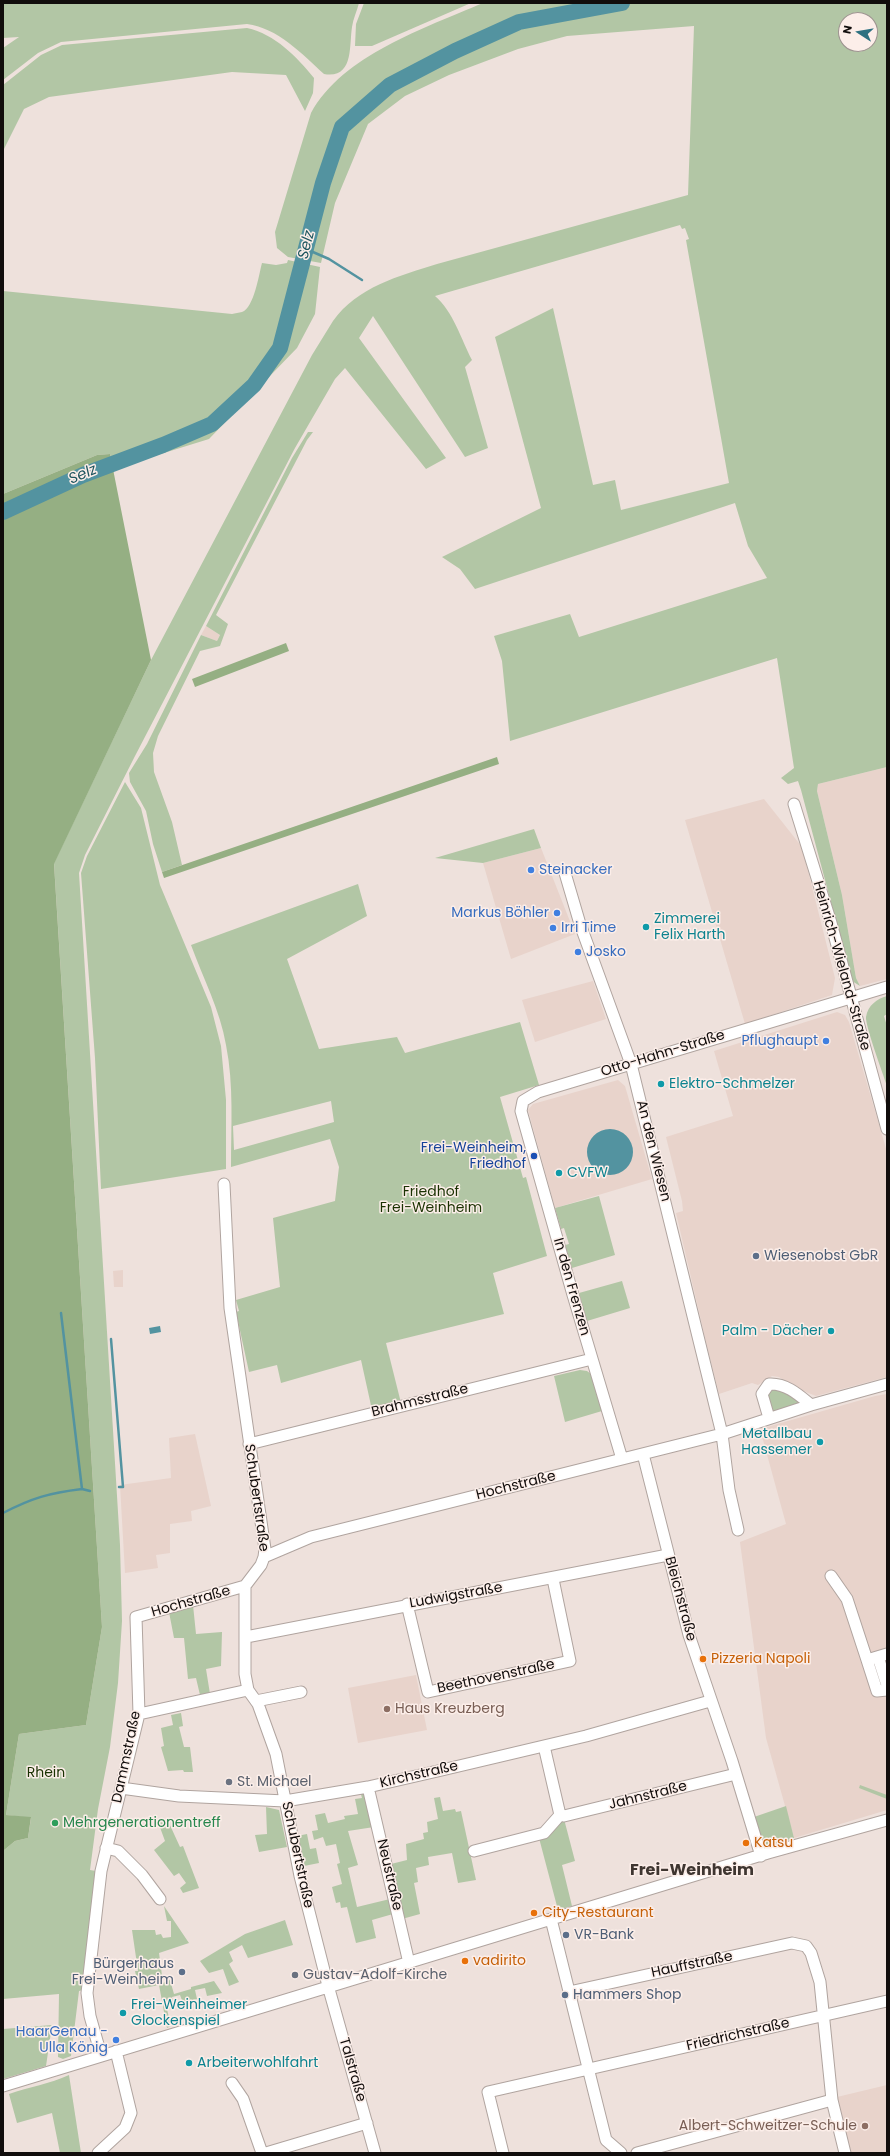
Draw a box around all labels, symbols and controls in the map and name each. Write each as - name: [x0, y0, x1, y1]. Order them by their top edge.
- north arrow: [838, 12, 878, 52]
- text: N: [839, 24, 856, 35]
- water label: Selz: [295, 229, 319, 261]
- water label: Selz: [66, 461, 100, 489]
- place label: Steinacker: [539, 862, 612, 878]
- marker: Steinacker: [526, 865, 536, 875]
- street label: Heinrich-Wieland-Straße: [809, 879, 873, 1053]
- place label: Markus Böhler: [451, 905, 549, 921]
- marker: Markus Böhler: [552, 908, 562, 918]
- place label: Zimmerei Felix Harth: [654, 911, 725, 944]
- place label: Irri Time: [561, 920, 616, 936]
- marker: Zimmerei Felix Harth: [641, 922, 651, 932]
- marker: Irri Time: [548, 923, 558, 933]
- place label: Josko: [586, 944, 626, 960]
- marker: Josko: [573, 947, 583, 957]
- street label: Otto-Hahn-Straße: [599, 1027, 727, 1081]
- place label: Pflughaupt: [741, 1033, 818, 1049]
- marker: Pflughaupt: [821, 1036, 831, 1046]
- place label: Elektro-Schmelzer: [669, 1076, 795, 1092]
- marker: Elektro-Schmelzer: [656, 1079, 666, 1089]
- street label: An den Wiesen: [632, 1099, 674, 1203]
- place label: Frei-Weinheim, Friedhof: [421, 1140, 526, 1172]
- marker: Frei-Weinheim, Friedhof: [529, 1151, 539, 1161]
- place label: CVFW: [567, 1165, 608, 1181]
- marker: CVFW: [554, 1168, 564, 1178]
- park label: Friedhof Frei-Weinheim: [380, 1184, 482, 1216]
- street label: In den Frenzen: [549, 1236, 593, 1338]
- place label: Wiesenobst GbR: [764, 1248, 878, 1264]
- marker: Wiesenobst GbR: [751, 1251, 761, 1261]
- place label: Palm - Dächer: [722, 1323, 823, 1339]
- marker: Palm - Dächer: [826, 1326, 836, 1336]
- street label: Brahmsstraße: [370, 1381, 470, 1421]
- place label: Metallbau Hassemer: [741, 1426, 812, 1458]
- marker: Metallbau Hassemer: [815, 1437, 825, 1447]
- street label: Schubertstraße: [240, 1443, 272, 1553]
- street label: Hochstraße: [474, 1468, 558, 1504]
- street label: Bleichstraße: [661, 1555, 699, 1643]
- street label: Ludwigstraße: [408, 1580, 504, 1612]
- street label: Hochstraße: [150, 1583, 232, 1621]
- place label: Pizzeria Napoli: [711, 1651, 810, 1667]
- marker: Pizzeria Napoli: [698, 1654, 708, 1664]
- street label: Beethovenstraße: [436, 1656, 556, 1698]
- place label: Haus Kreuzberg: [395, 1701, 505, 1717]
- marker: Haus Kreuzberg: [382, 1704, 392, 1714]
- street label: Dammstraße: [109, 1710, 145, 1804]
- street label: Kirchstraße: [378, 1758, 460, 1792]
- park label: Rhein: [27, 1765, 65, 1781]
- place label: St. Michael: [237, 1774, 312, 1790]
- marker: St. Michael: [224, 1777, 234, 1787]
- street label: Jahnstraße: [607, 1778, 689, 1814]
- street label: Schubertstraße: [278, 1800, 316, 1910]
- place label: Mehrgenerationentreff: [63, 1815, 221, 1831]
- marker: Mehrgenerationentreff: [50, 1818, 60, 1828]
- place label: Katsu: [754, 1835, 793, 1851]
- street label: Neustraße: [373, 1838, 405, 1912]
- marker: Katsu: [741, 1838, 751, 1848]
- district label: Frei-Weinheim: [630, 1861, 754, 1881]
- place label: City-Restaurant: [542, 1905, 654, 1921]
- marker: City-Restaurant: [529, 1908, 539, 1918]
- place label: VR-Bank: [574, 1927, 634, 1943]
- marker: VR-Bank: [561, 1930, 571, 1940]
- street label: Hauffstraße: [650, 1948, 734, 1982]
- place label: vadirito: [473, 1953, 526, 1969]
- place label: Bürgerhaus Frei-Weinheim: [72, 1956, 174, 1988]
- marker: vadirito: [460, 1956, 470, 1966]
- marker: Bürgerhaus Frei-Weinheim: [177, 1967, 187, 1977]
- place label: Gustav-Adolf-Kirche: [303, 1967, 447, 1983]
- marker: Gustav-Adolf-Kirche: [290, 1970, 300, 1980]
- place label: Hammers Shop: [573, 1987, 682, 2003]
- marker: Hammers Shop: [560, 1990, 570, 2000]
- place label: Frei-Weinheimer Glockenspiel: [131, 1997, 247, 2030]
- marker: Frei-Weinheimer Glockenspiel: [118, 2008, 128, 2018]
- street label: Friedrichstraße: [685, 2015, 791, 2055]
- place label: HaarGenau - Ulla König: [16, 2024, 108, 2056]
- marker: HaarGenau - Ulla König: [111, 2035, 121, 2045]
- street label: Talstraße: [335, 2036, 369, 2104]
- place label: Arbeiterwohlfahrt: [197, 2055, 318, 2071]
- marker: Arbeiterwohlfahrt: [184, 2058, 194, 2068]
- place label: Albert-Schweitzer-Schule: [679, 2118, 857, 2134]
- marker: Albert-Schweitzer-Schule: [860, 2121, 870, 2131]

